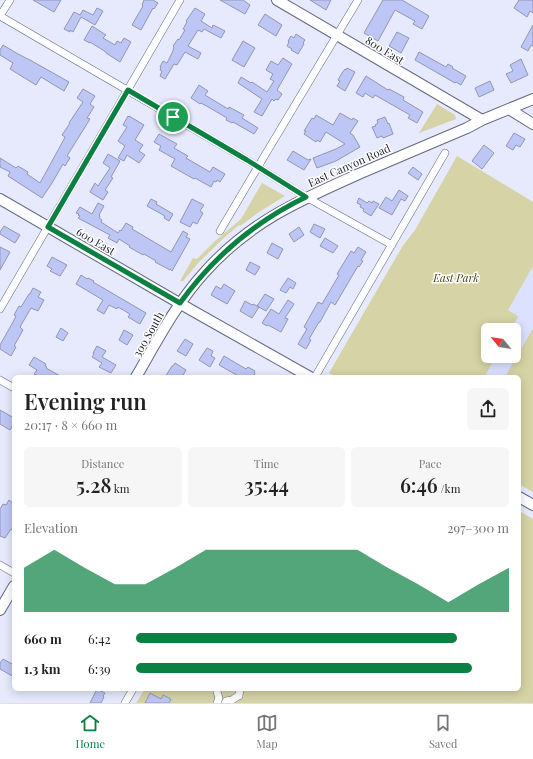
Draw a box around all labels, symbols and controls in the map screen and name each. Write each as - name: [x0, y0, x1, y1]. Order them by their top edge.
- street label: 800 East: [363, 33, 407, 67]
- pin: [156, 100, 190, 134]
- icon: arrive: [162, 106, 184, 128]
- street label: East Canyon Road: [305, 140, 393, 190]
- street label: 600 East: [74, 224, 118, 258]
- park label: East Park: [432, 270, 479, 285]
- street label: 300 South: [129, 308, 167, 359]
- north arrow: [481, 323, 521, 363]
- map controls: [481, 323, 521, 363]
- text: Evening run: [24, 386, 147, 416]
- button: share: [467, 388, 509, 430]
- text: 20:17 · 8 × 660 m: [24, 416, 117, 433]
- text: Distance: [81, 456, 124, 471]
- text: Time: [254, 456, 279, 471]
- text: Pace: [419, 456, 442, 471]
- text: 5.28: [76, 471, 111, 498]
- text: 35:44: [244, 471, 289, 498]
- text: 6:46: [400, 471, 438, 498]
- text: km: [111, 481, 130, 496]
- text: /km: [438, 481, 460, 496]
- text: Elevation: [24, 519, 78, 536]
- text: 297–300 m: [447, 519, 509, 536]
- text: 660 m: [24, 630, 62, 647]
- text: 6:42: [88, 630, 111, 647]
- text: 1.3 km: [24, 660, 61, 677]
- text: 6:39: [88, 660, 111, 677]
- tab: Home: [75, 712, 105, 751]
- tab: Map: [256, 712, 278, 751]
- tab: Saved: [429, 712, 457, 751]

